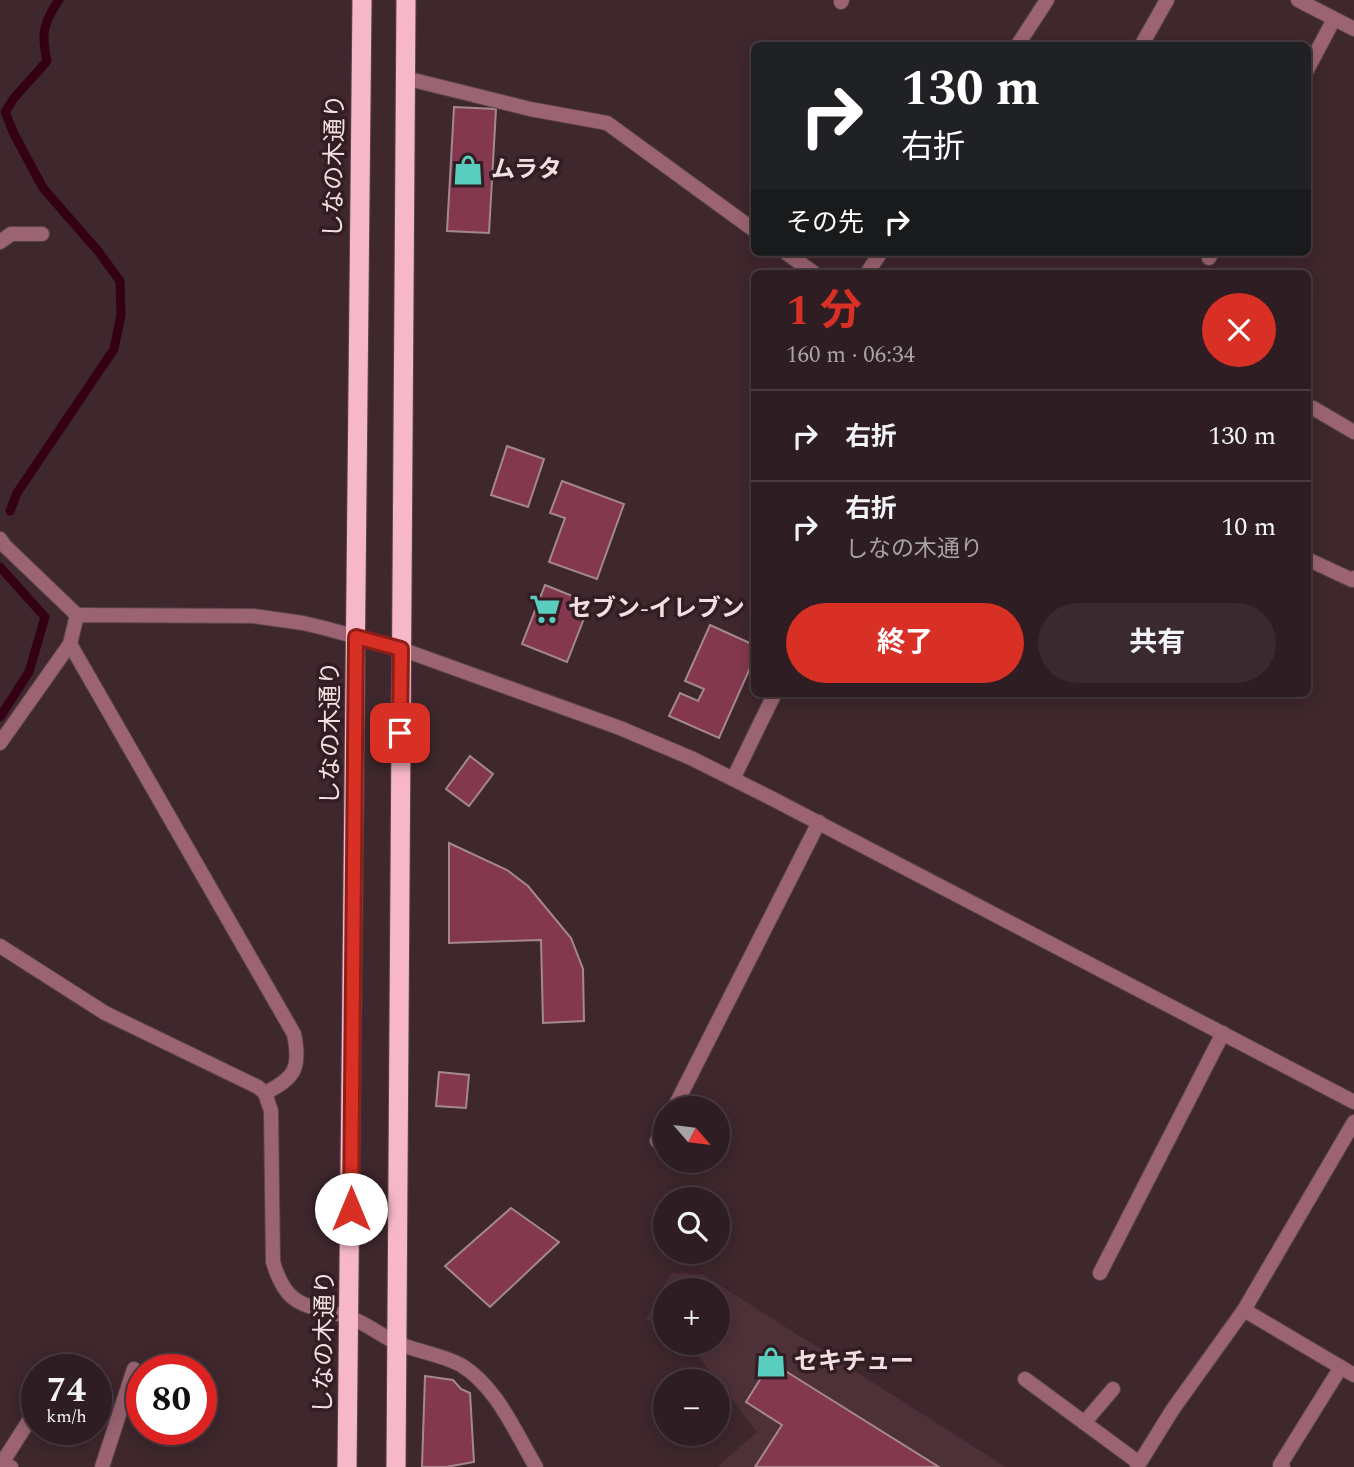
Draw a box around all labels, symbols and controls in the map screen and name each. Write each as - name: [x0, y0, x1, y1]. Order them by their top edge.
- text: 130 m: [901, 52, 1040, 127]
- icon: right: [786, 70, 877, 161]
- street label: しなの木通り: [316, 94, 354, 238]
- text: 右折: [901, 123, 965, 172]
- place label: ムラタ: [491, 152, 562, 188]
- shop icon: ムラタ: [451, 153, 485, 187]
- text: その先: [786, 203, 864, 243]
- icon: right: [878, 203, 916, 241]
- text: 1 分: [786, 280, 862, 343]
- button: close: [1202, 293, 1276, 367]
- text: 160 m · 06:34: [786, 338, 915, 373]
- text: 130 m: [1208, 416, 1276, 456]
- icon: right: [786, 417, 824, 455]
- text: 右折: [845, 417, 897, 457]
- text: 右折: [845, 489, 897, 529]
- text: 10 m: [1221, 507, 1276, 547]
- icon: right: [786, 508, 824, 546]
- text: しなの木通り: [845, 532, 983, 567]
- place label: セブン-イレブン: [568, 591, 745, 627]
- supermarket icon: セブン-イレブン: [528, 592, 562, 626]
- button: 終了: [786, 603, 1024, 683]
- button: 共有: [1038, 603, 1276, 683]
- street label: しなの木通り: [313, 661, 349, 805]
- pin: [370, 703, 430, 763]
- icon: arrive: [381, 714, 419, 752]
- north arrow: [653, 1096, 730, 1172]
- map controls: [653, 1096, 730, 1446]
- position arrow: [314, 1172, 388, 1246]
- button: search: [653, 1187, 730, 1264]
- street label: しなの木通り: [306, 1270, 344, 1414]
- button: +: [653, 1278, 730, 1355]
- place label: セキチュー: [794, 1344, 914, 1380]
- shop icon: セキチュー: [754, 1345, 788, 1379]
- speed limit sign: 80: [126, 1354, 217, 1445]
- text: 74: [47, 1364, 86, 1417]
- button: −: [653, 1369, 730, 1446]
- text: km/h: [46, 1403, 87, 1430]

